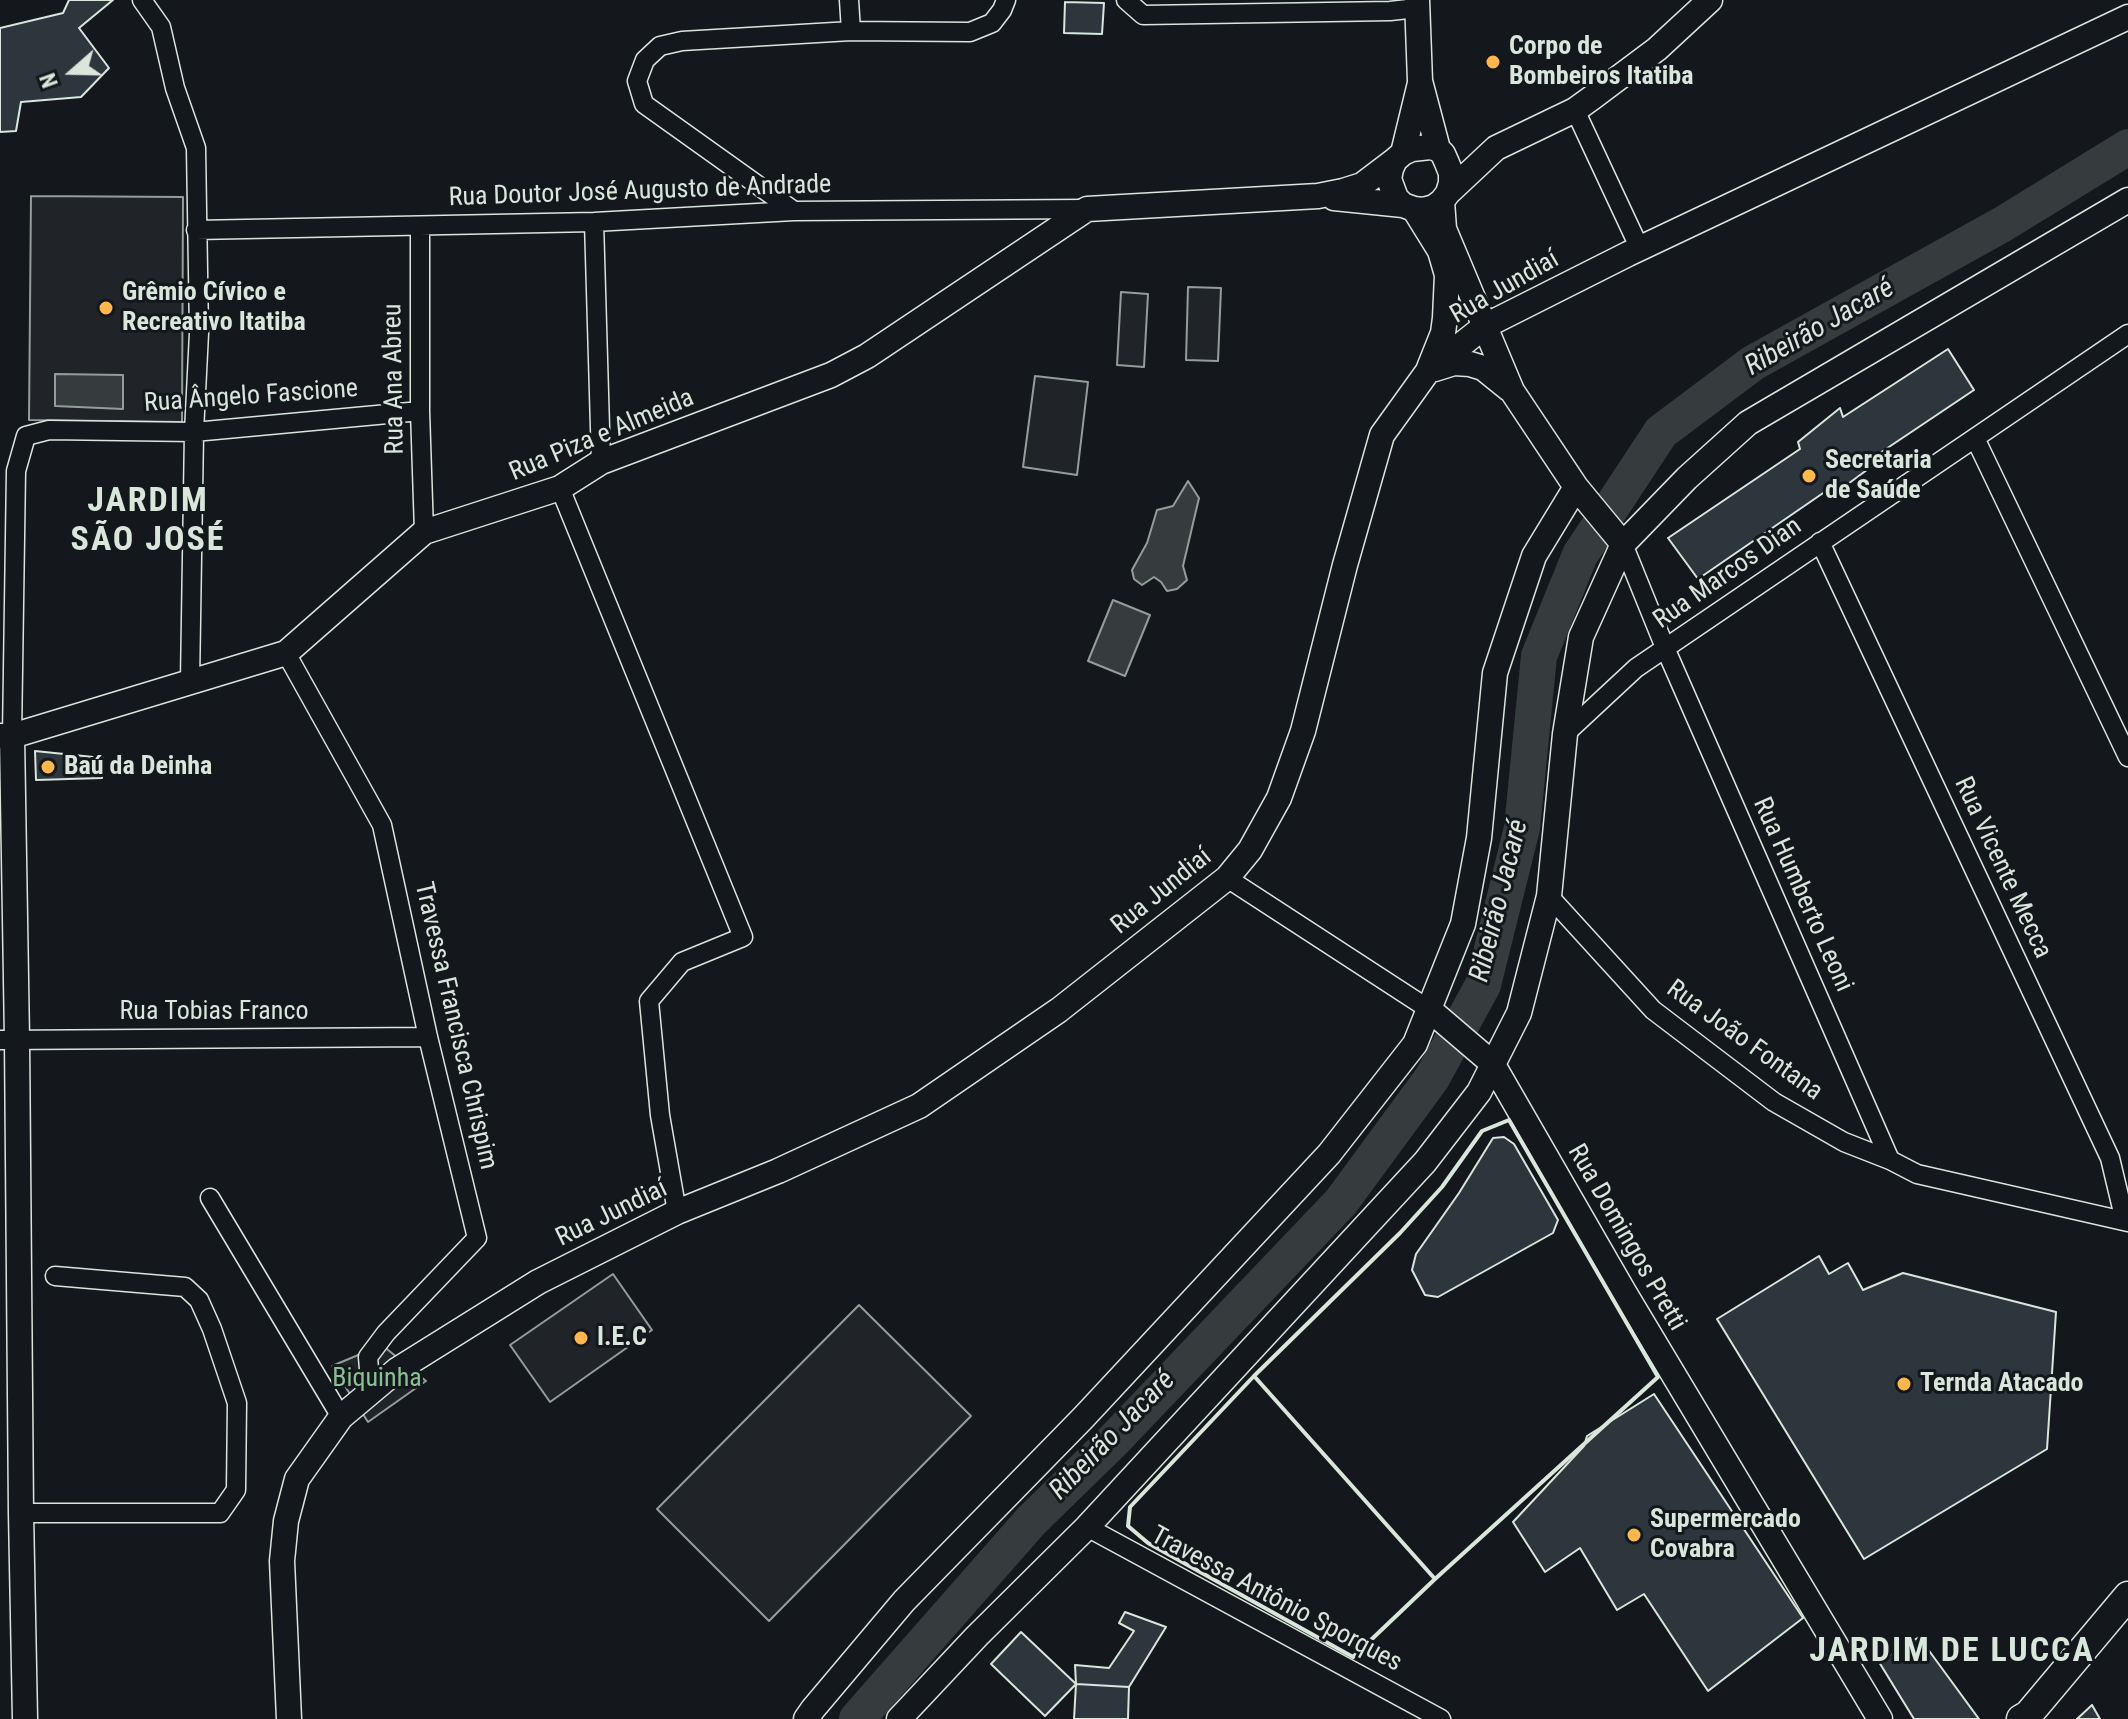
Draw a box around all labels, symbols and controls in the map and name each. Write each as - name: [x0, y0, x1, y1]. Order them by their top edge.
- place label: Corpo de Bombeiros Itatiba: [1509, 31, 1693, 92]
- north arrow: [32, 32, 112, 112]
- marker: Corpo de Bombeiros Itatiba: [1484, 53, 1502, 71]
- text: N: [35, 70, 63, 91]
- street label: Rua Doutor José Augusto de Andrade: [448, 170, 832, 214]
- street label: Rua Jundiaí: [1445, 245, 1565, 331]
- water label: Ribeirão Jacaré: [1740, 272, 1900, 384]
- place label: Grêmio Cívico e Recreativo Itatiba: [122, 277, 306, 338]
- marker: Grêmio Cívico e Recreativo Itatiba: [97, 299, 115, 317]
- street label: Rua Ana Abreu: [378, 303, 412, 455]
- street label: Rua Ângelo Fascione: [143, 374, 359, 420]
- street label: Rua Piza e Almeida: [505, 383, 699, 489]
- place label: Secretaria de Saúde: [1825, 445, 1932, 506]
- marker: Secretaria de Saúde: [1800, 467, 1818, 485]
- district label: JARDIM SÃO JOSÉ: [71, 482, 225, 562]
- street label: Rua Marcos Dian: [1648, 512, 1808, 636]
- place label: Baú da Deinha: [64, 751, 212, 783]
- marker: Baú da Deinha: [39, 758, 57, 776]
- street label: Rua Vicente Mecca: [1946, 772, 2058, 964]
- street label: Rua Humberto Leoni: [1745, 793, 1859, 997]
- water label: Ribeirão Jacaré: [1464, 816, 1536, 986]
- street label: Rua Jundiaí: [1106, 842, 1218, 942]
- street label: Travessa Francisca Chrispim: [407, 879, 503, 1173]
- street label: Rua João Fontana: [1660, 974, 1828, 1108]
- street label: Rua Tobias Franco: [120, 996, 308, 1028]
- street label: Rua Domingos Pretti: [1560, 1139, 1692, 1337]
- street label: Rua Jundiaí: [551, 1174, 673, 1254]
- place label: I.E.C: [597, 1322, 647, 1354]
- marker: I.E.C: [572, 1329, 590, 1347]
- park label: Biquinha: [332, 1363, 422, 1395]
- water label: Ribeirão Jacaré: [1043, 1365, 1183, 1507]
- place label: Ternda Atacado: [1920, 1368, 2084, 1400]
- marker: Ternda Atacado: [1895, 1375, 1913, 1393]
- place label: Supermercado Covabra: [1650, 1504, 1801, 1566]
- street label: Travessa Antônio Sporques: [1145, 1521, 1407, 1679]
- marker: Supermercado Covabra: [1625, 1526, 1643, 1544]
- district label: JARDIM DE LUCCA: [1809, 1632, 2095, 1672]

